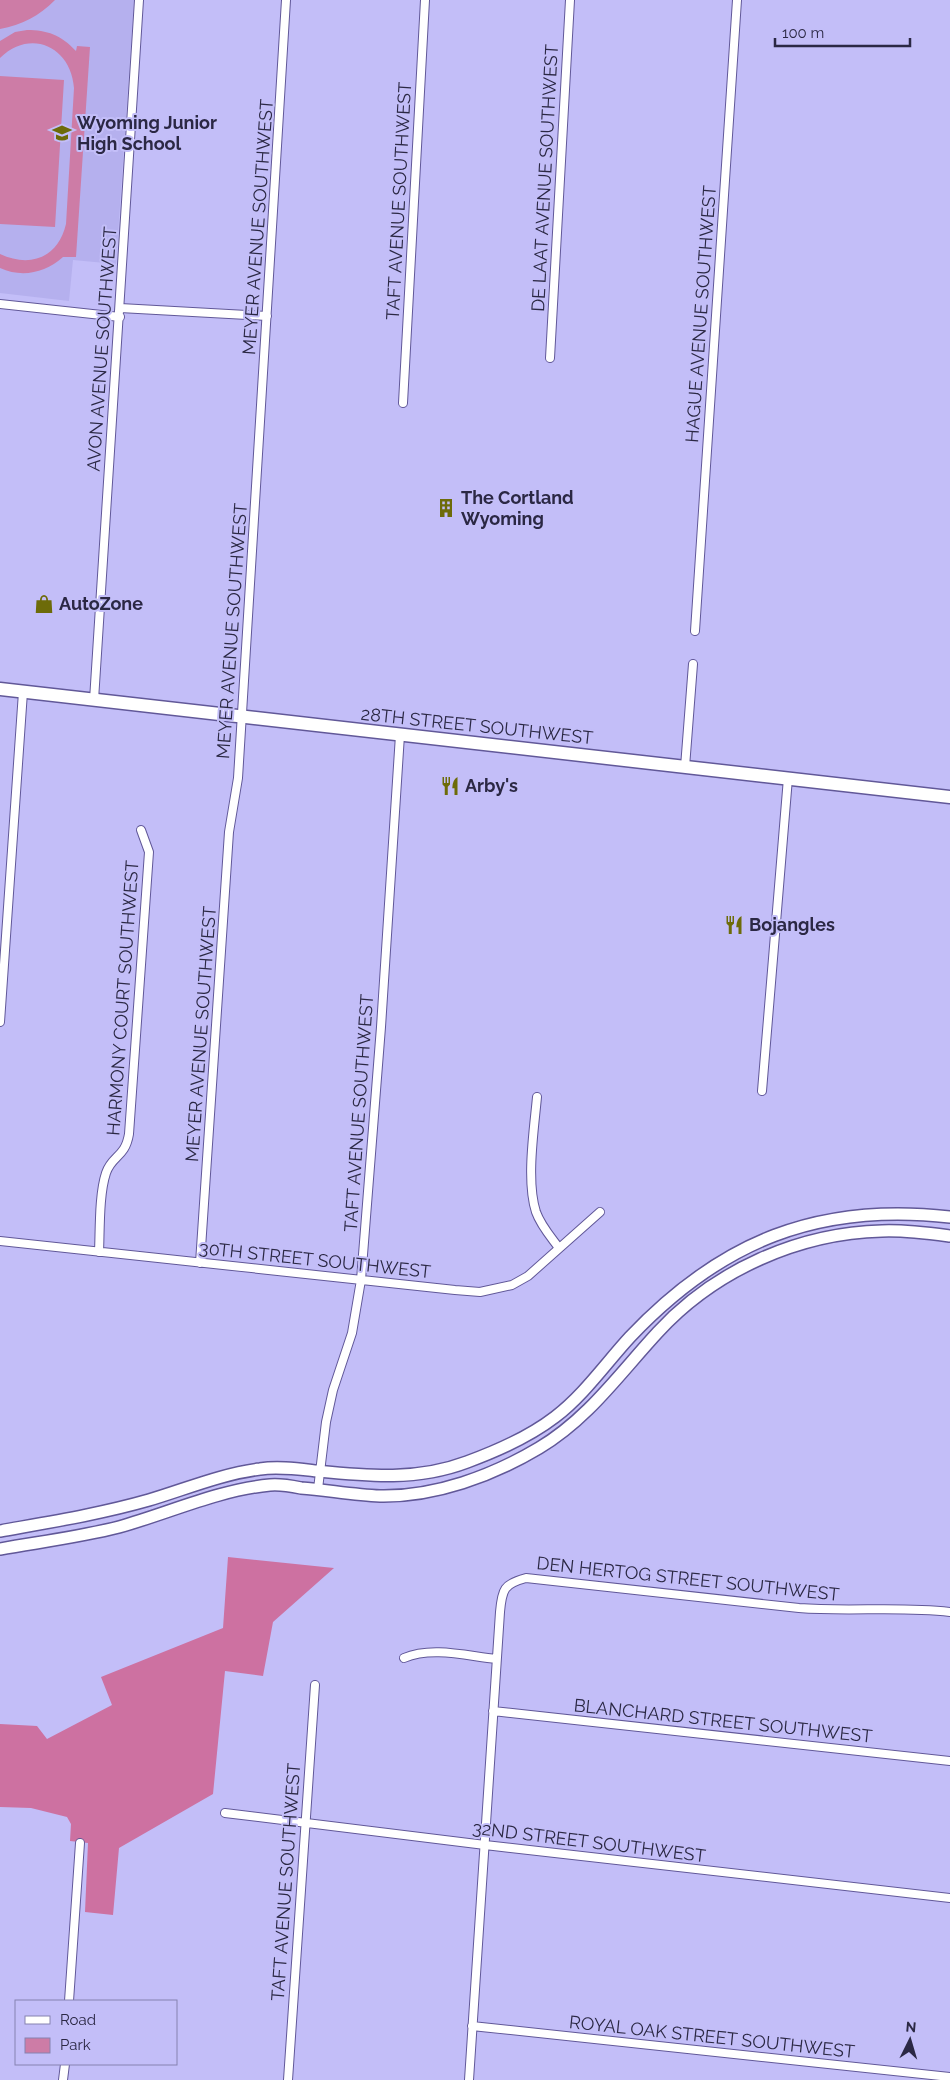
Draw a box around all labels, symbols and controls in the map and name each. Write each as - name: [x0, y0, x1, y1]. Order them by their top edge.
- scale bar: [775, 15, 910, 47]
- text: 100 m: [782, 24, 824, 42]
- street label: DE LAAT AVENUE SOUTHWEST: [527, 44, 562, 312]
- street label: TAFT AVENUE SOUTHWEST: [382, 81, 415, 320]
- street label: MEYER AVENUE SOUTHWEST: [238, 98, 277, 356]
- place label: Wyoming Junior High School: [77, 112, 217, 154]
- school or university icon: Wyoming Junior High School: [51, 122, 73, 144]
- street label: HAGUE AVENUE SOUTHWEST: [681, 185, 720, 443]
- street label: AVON AVENUE SOUTHWEST: [82, 226, 121, 472]
- place label: The Cortland Wyoming: [461, 487, 574, 529]
- building icon: The Cortland Wyoming: [435, 497, 457, 519]
- street label: MEYER AVENUE SOUTHWEST: [212, 502, 251, 760]
- shop icon: AutoZone: [33, 593, 55, 615]
- place label: AutoZone: [59, 593, 143, 614]
- street label: 28TH STREET SOUTHWEST: [360, 703, 594, 748]
- restaurant icon: Arby's: [439, 775, 461, 797]
- place label: Arby's: [465, 775, 518, 796]
- street label: HARMONY COURT SOUTHWEST: [102, 860, 143, 1136]
- street label: MEYER AVENUE SOUTHWEST: [181, 905, 220, 1163]
- restaurant icon: Bojangles: [723, 914, 745, 936]
- place label: Bojangles: [749, 914, 835, 935]
- street label: TAFT AVENUE SOUTHWEST: [340, 993, 377, 1233]
- street label: 30TH STREET SOUTHWEST: [198, 1237, 432, 1282]
- street label: DEN HERTOG STREET SOUTHWEST: [536, 1552, 840, 1605]
- street label: BLANCHARD STREET SOUTHWEST: [573, 1694, 873, 1747]
- street label: TAFT AVENUE SOUTHWEST: [267, 1762, 304, 2002]
- street label: 32ND STREET SOUTHWEST: [471, 1817, 707, 1866]
- legend: [15, 2000, 178, 2065]
- text: Road: [60, 2011, 96, 2029]
- street label: ROYAL OAK STREET SOUTHWEST: [568, 2011, 856, 2062]
- north arrow: [885, 2015, 935, 2065]
- text: N: [905, 2019, 917, 2035]
- text: Park: [60, 2036, 91, 2054]

